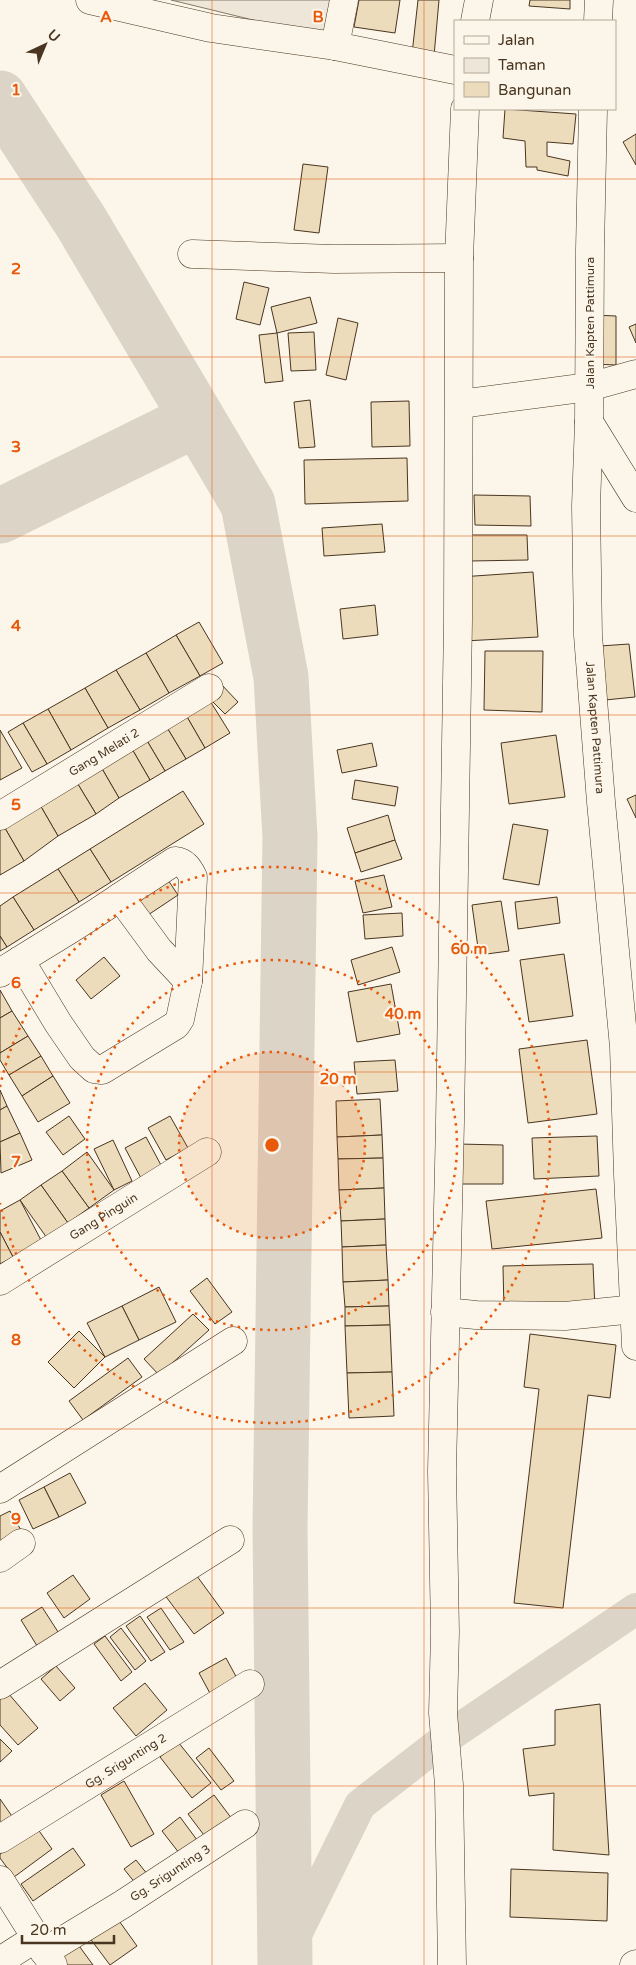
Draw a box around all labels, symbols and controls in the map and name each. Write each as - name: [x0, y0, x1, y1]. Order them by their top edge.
- text: A: [100, 7, 112, 27]
- text: B: [312, 7, 324, 27]
- north arrow: [20, 20, 70, 70]
- legend: [454, 20, 616, 110]
- text: U: [44, 26, 63, 46]
- text: Jalan: [498, 31, 535, 49]
- text: Taman: [498, 56, 546, 74]
- text: 1: [11, 80, 21, 100]
- text: Bangunan: [498, 81, 571, 99]
- street label: Jalan Kapten Pattimura: [583, 257, 597, 389]
- text: 2: [11, 259, 21, 279]
- text: 3: [11, 437, 21, 457]
- text: 4: [11, 616, 21, 636]
- street label: Jalan Kapten Pattimura: [583, 661, 607, 794]
- street label: Gang Melati 2: [66, 725, 142, 779]
- text: 5: [11, 795, 21, 815]
- text: 60 m: [451, 940, 487, 958]
- text: 6: [11, 973, 21, 993]
- text: 40 m: [385, 1005, 421, 1023]
- text: 20 m: [320, 1070, 356, 1088]
- centre of rings: [263, 1136, 281, 1154]
- text: 7: [11, 1152, 21, 1172]
- street label: Gang Pinguin: [67, 1190, 140, 1243]
- text: 8: [11, 1330, 21, 1350]
- text: 9: [11, 1509, 21, 1529]
- street label: Gg. Srigunting 2: [83, 1731, 169, 1791]
- street label: Gg. Srigunting 3: [128, 1842, 213, 1904]
- scale bar: [22, 1912, 115, 1944]
- text: 20 m: [30, 1921, 67, 1939]

